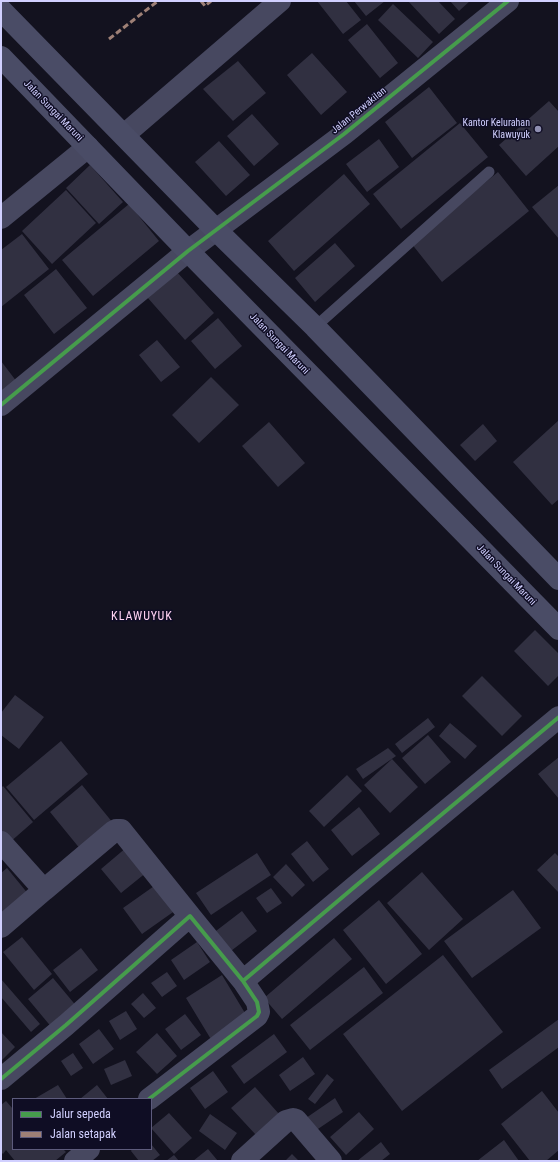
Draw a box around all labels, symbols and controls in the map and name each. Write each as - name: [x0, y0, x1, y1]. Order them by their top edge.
- street label: Jalan Sungai Maruni: [21, 78, 85, 144]
- street label: Jalan Perwakilan: [329, 85, 389, 137]
- place label: Kantor Kelurahan Klawuyuk: [462, 117, 530, 140]
- marker: Kantor Kelurahan Klawuyuk: [533, 124, 543, 134]
- street label: Jalan Sungai Maruni: [247, 311, 311, 377]
- street label: Jalan Sungai Maruni: [474, 542, 538, 608]
- district label: KLAWUYUK: [111, 610, 173, 624]
- legend: [12, 1098, 152, 1150]
- text: Jalur sepeda: [50, 1107, 111, 1121]
- text: Jalan setapak: [50, 1127, 116, 1141]

